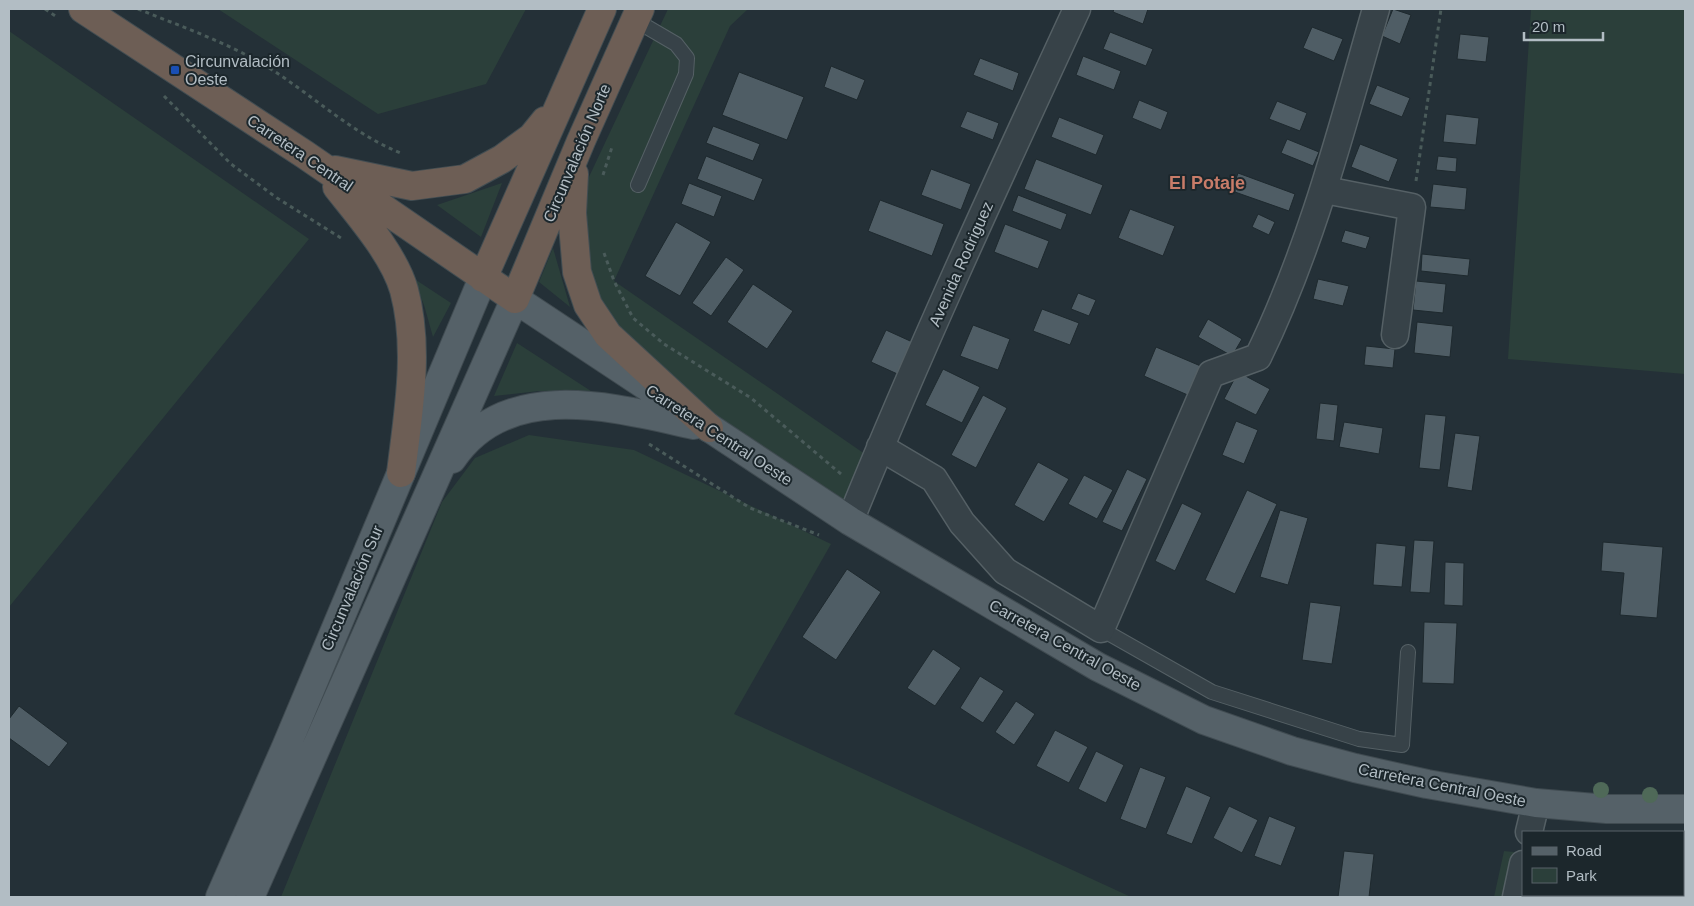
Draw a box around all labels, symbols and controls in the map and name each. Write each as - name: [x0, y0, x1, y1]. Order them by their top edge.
- scale bar: [1524, 10, 1603, 42]
- text: 20 m: [1532, 18, 1565, 35]
- place label: Circunvalación Oeste: [185, 53, 290, 88]
- marker: Circunvalación Oeste: [169, 64, 181, 76]
- street label: Circunvalación Norte: [540, 81, 614, 225]
- street label: Carretera Central: [244, 111, 356, 195]
- district label: El Potaje: [1169, 173, 1245, 193]
- street label: Avenida Rodriguez: [926, 199, 996, 329]
- street label: Carretera Central Oeste: [643, 381, 795, 489]
- street label: Circunvalación Sur: [318, 522, 386, 653]
- street label: Carretera Central Oeste: [986, 596, 1144, 694]
- street label: Carretera Central Oeste: [1357, 760, 1528, 810]
- legend: [1522, 831, 1684, 896]
- text: Road: [1566, 842, 1602, 859]
- text: Park: [1566, 867, 1597, 884]

